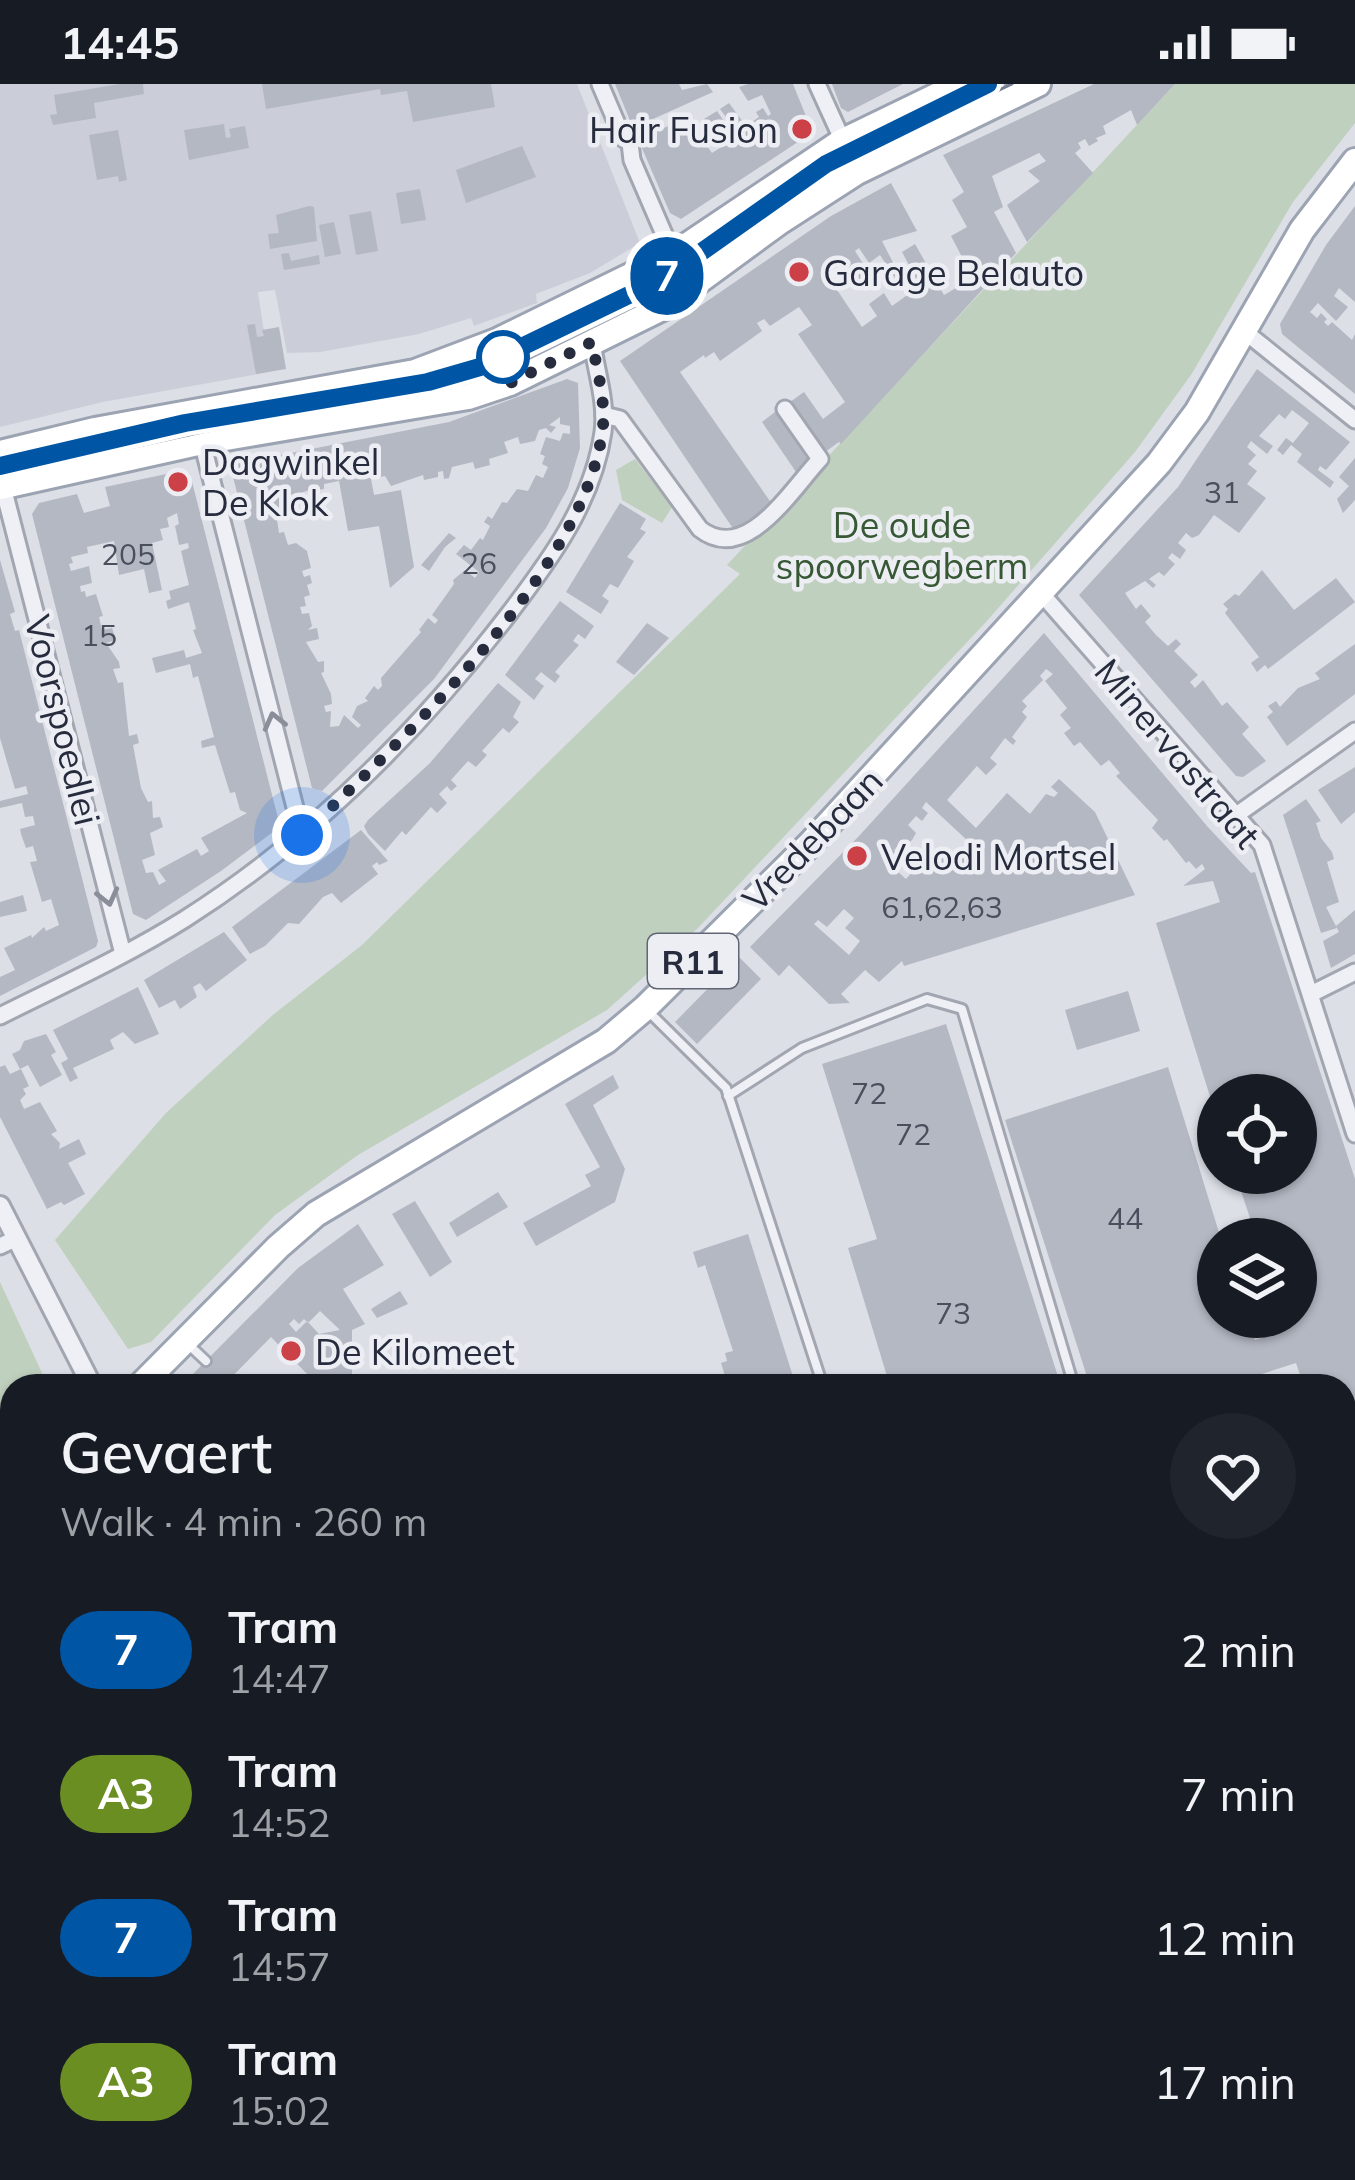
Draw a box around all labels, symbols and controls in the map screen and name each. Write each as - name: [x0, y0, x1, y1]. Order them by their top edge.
- text: 14:45: [60, 14, 179, 70]
- place label: Hair Fusion: [589, 107, 778, 152]
- marker: Hair Fusion: [789, 116, 815, 142]
- line badge: 7: [628, 237, 706, 315]
- text: 7: [654, 249, 680, 302]
- place label: Garage Belauto: [823, 250, 1084, 295]
- marker: Garage Belauto: [786, 259, 812, 285]
- unlabelled marker: [478, 332, 528, 382]
- place label: Dagwinkel De Klok: [202, 439, 379, 525]
- marker: Dagwinkel De Klok: [165, 469, 191, 495]
- house number: 31: [1204, 473, 1240, 511]
- park label: De oude spoorwegberm: [776, 502, 1028, 588]
- house number: 205: [101, 535, 155, 573]
- house number: 26: [461, 544, 497, 582]
- street label: Voorspoedlei: [15, 610, 111, 830]
- house number: 15: [81, 616, 117, 654]
- street label: Minervastraat: [1086, 649, 1270, 857]
- one-way arrow: [263, 712, 288, 732]
- street label: Vredebaan: [732, 758, 892, 920]
- your location: [272, 805, 332, 865]
- place label: Velodi Mortsel: [881, 834, 1116, 879]
- marker: Velodi Mortsel: [844, 843, 870, 869]
- one-way arrow: [94, 886, 119, 907]
- house number: 61,62,63: [881, 888, 1003, 926]
- road number: R11: [648, 934, 738, 988]
- house number: 72: [851, 1074, 887, 1112]
- map controls: [1197, 1074, 1317, 1338]
- button: locate: [1197, 1074, 1317, 1194]
- house number: 72: [895, 1115, 931, 1153]
- house number: 44: [1107, 1199, 1143, 1237]
- button: layers: [1197, 1218, 1317, 1338]
- house number: 73: [935, 1294, 971, 1332]
- place label: De Kilomeet: [315, 1329, 515, 1374]
- marker: De Kilomeet: [278, 1338, 304, 1364]
- button: heart: [1170, 1413, 1296, 1539]
- text: Gevaert: [60, 1416, 272, 1487]
- text: Walk · 4 min · 260 m: [60, 1497, 427, 1546]
- text: Tram: [228, 1598, 338, 1654]
- text: 2 min: [1181, 1622, 1296, 1678]
- text: 7: [113, 1623, 139, 1676]
- text: 14:47: [228, 1654, 331, 1703]
- text: Tram: [228, 1742, 338, 1798]
- text: 7 min: [1181, 1766, 1296, 1822]
- text: A3: [98, 1767, 154, 1820]
- text: 14:52: [228, 1798, 331, 1847]
- text: Tram: [228, 1886, 338, 1942]
- text: 12 min: [1154, 1910, 1296, 1966]
- text: 7: [113, 1911, 139, 1964]
- text: 14:57: [228, 1942, 331, 1991]
- text: Tram: [228, 2030, 338, 2086]
- text: 17 min: [1154, 2054, 1296, 2110]
- text: A3: [98, 2055, 154, 2108]
- text: 15:02: [228, 2086, 331, 2135]

